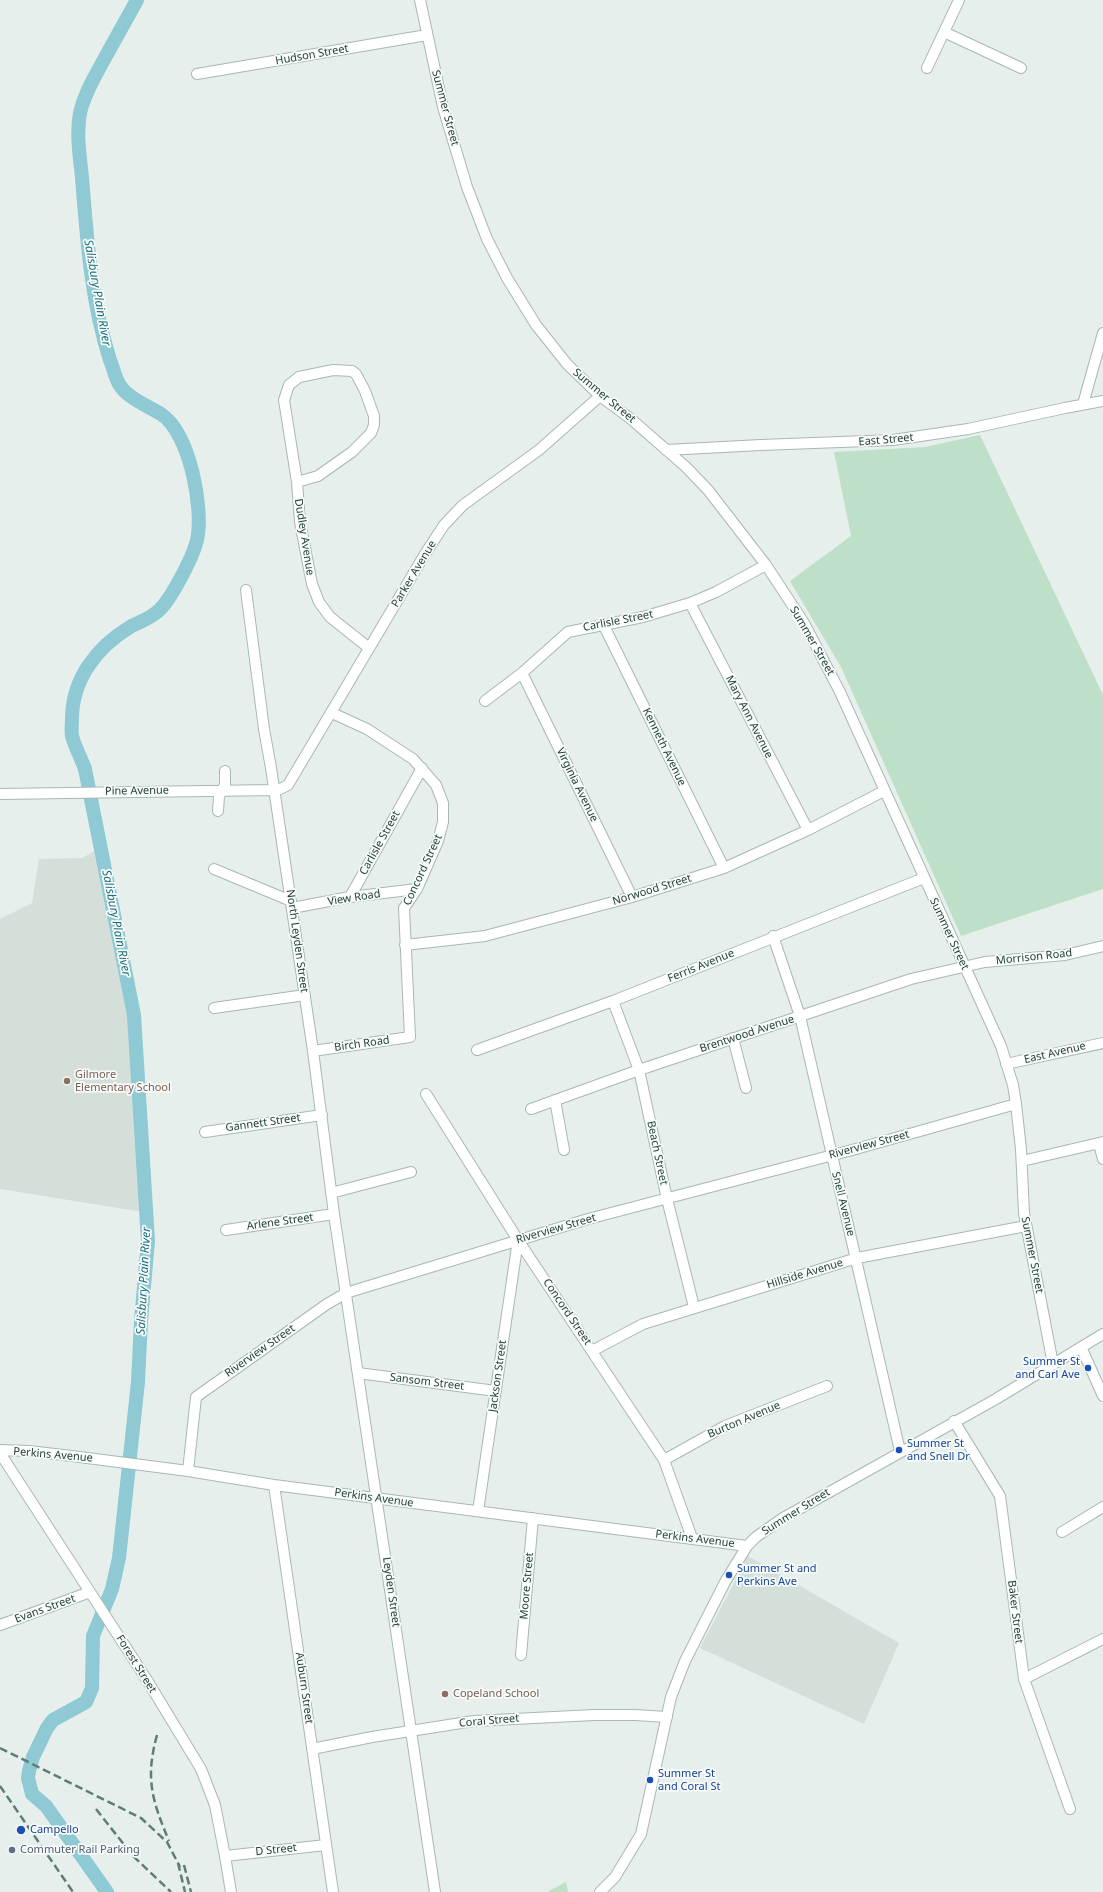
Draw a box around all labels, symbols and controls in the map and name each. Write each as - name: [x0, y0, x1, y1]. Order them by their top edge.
- street label: Hudson Street: [274, 42, 350, 68]
- street label: Summer Street: [429, 69, 461, 147]
- water label: Salisbury Plain River: [81, 239, 113, 347]
- street label: Summer Street: [570, 366, 638, 426]
- street label: East Street: [858, 431, 914, 449]
- street label: Dudley Avenue: [291, 498, 317, 576]
- street label: Parker Avenue: [389, 538, 439, 610]
- street label: Summer Street: [787, 604, 837, 678]
- street label: Carlisle Street: [582, 608, 654, 634]
- street label: Mary Ann Avenue: [722, 673, 776, 761]
- street label: Kenneth Avenue: [639, 706, 689, 788]
- street label: Virginia Avenue: [553, 746, 601, 824]
- street label: Pine Avenue: [105, 784, 169, 798]
- street label: Carlisle Street: [357, 809, 403, 877]
- street label: Concord Street: [401, 832, 445, 908]
- water label: Salisbury Plain River: [99, 869, 133, 977]
- street label: Norwood Street: [611, 872, 693, 908]
- street label: View Road: [327, 887, 381, 909]
- street label: North Leyden Street: [283, 889, 311, 993]
- street label: Summer Street: [927, 896, 971, 972]
- street label: Morrison Road: [995, 946, 1073, 968]
- street label: Ferris Avenue: [666, 947, 736, 985]
- street label: Brentwood Avenue: [698, 1012, 796, 1056]
- street label: Birch Road: [334, 1034, 390, 1054]
- street label: East Avenue: [1023, 1039, 1087, 1067]
- place label: Gilmore Elementary School: [75, 1068, 171, 1094]
- marker: Gilmore Elementary School: [62, 1076, 72, 1086]
- street label: Gannett Street: [225, 1111, 301, 1135]
- street label: Beach Street: [644, 1120, 670, 1186]
- street label: Riverview Street: [827, 1128, 911, 1162]
- street label: Snell Avenue: [829, 1170, 857, 1238]
- street label: Arlene Street: [246, 1211, 314, 1233]
- street label: Riverview Street: [514, 1211, 598, 1247]
- street label: Summer Street: [1018, 1216, 1046, 1294]
- water label: Salisbury Plain River: [134, 1227, 154, 1335]
- street label: Hillside Avenue: [765, 1256, 845, 1292]
- street label: Concord Street: [540, 1276, 594, 1348]
- street label: Riverview Street: [222, 1322, 298, 1380]
- street label: Jackson Street: [486, 1339, 510, 1413]
- place label: Summer St and Carl Ave: [1015, 1355, 1080, 1381]
- marker: Summer St and Carl Ave: [1083, 1363, 1093, 1373]
- street label: Sansom Street: [389, 1371, 465, 1393]
- street label: Burton Avenue: [706, 1399, 782, 1441]
- place label: Summer St and Snell Dr: [907, 1437, 970, 1463]
- street label: Perkins Avenue: [13, 1445, 93, 1465]
- marker: Summer St and Snell Dr: [894, 1445, 904, 1455]
- street label: Perkins Avenue: [334, 1486, 414, 1510]
- street label: Summer Street: [760, 1486, 832, 1538]
- street label: Perkins Avenue: [655, 1528, 735, 1550]
- street label: Moore Street: [517, 1552, 537, 1620]
- street label: Leyden Street: [380, 1556, 402, 1628]
- place label: Summer St and Perkins Ave: [737, 1562, 817, 1588]
- marker: Summer St and Perkins Ave: [724, 1570, 734, 1580]
- street label: Baker Street: [1005, 1580, 1025, 1644]
- street label: Evans Street: [13, 1592, 77, 1626]
- street label: Forest Street: [113, 1633, 159, 1695]
- street label: Auburn Street: [292, 1651, 316, 1725]
- place label: Copeland School: [453, 1687, 539, 1701]
- marker: Copeland School: [440, 1689, 450, 1699]
- street label: Coral Street: [458, 1712, 520, 1730]
- place label: Summer St and Coral St: [658, 1767, 720, 1793]
- marker: Summer St and Coral St: [645, 1775, 655, 1785]
- place label: Campello: [30, 1823, 79, 1837]
- marker: Campello: [15, 1824, 27, 1836]
- street label: D Street: [255, 1841, 297, 1859]
- place label: Commuter Rail Parking: [20, 1843, 140, 1857]
- marker: Commuter Rail Parking: [7, 1845, 17, 1855]

